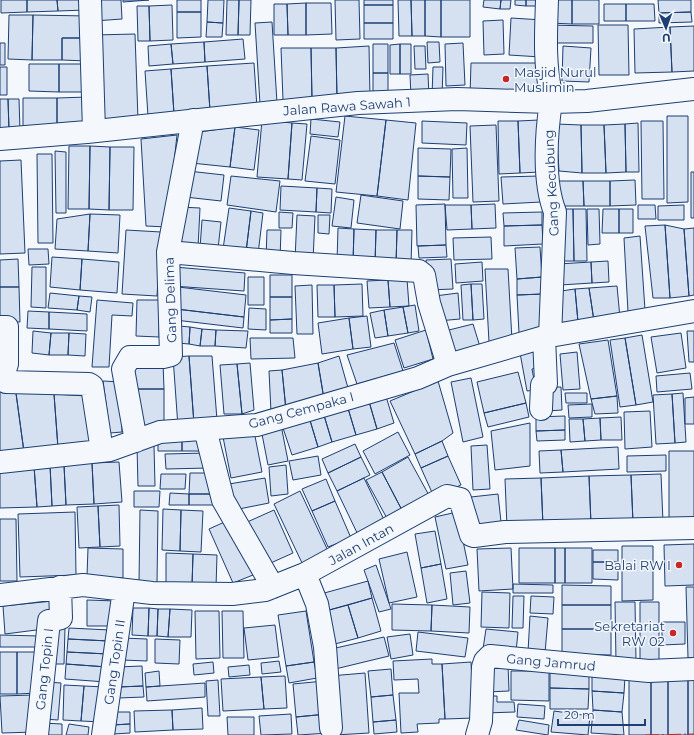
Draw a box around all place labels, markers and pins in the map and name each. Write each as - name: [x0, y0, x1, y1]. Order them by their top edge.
- place label: Masjid Nurul Muslimin: [514, 64, 596, 95]
- marker: Masjid Nurul Muslimin: [501, 74, 511, 84]
- place label: Balai RW I: [604, 557, 671, 573]
- marker: Balai RW I: [674, 560, 684, 570]
- place label: Sekretariat RW 02: [594, 618, 665, 649]
- marker: Sekretariat RW 02: [668, 628, 678, 638]

